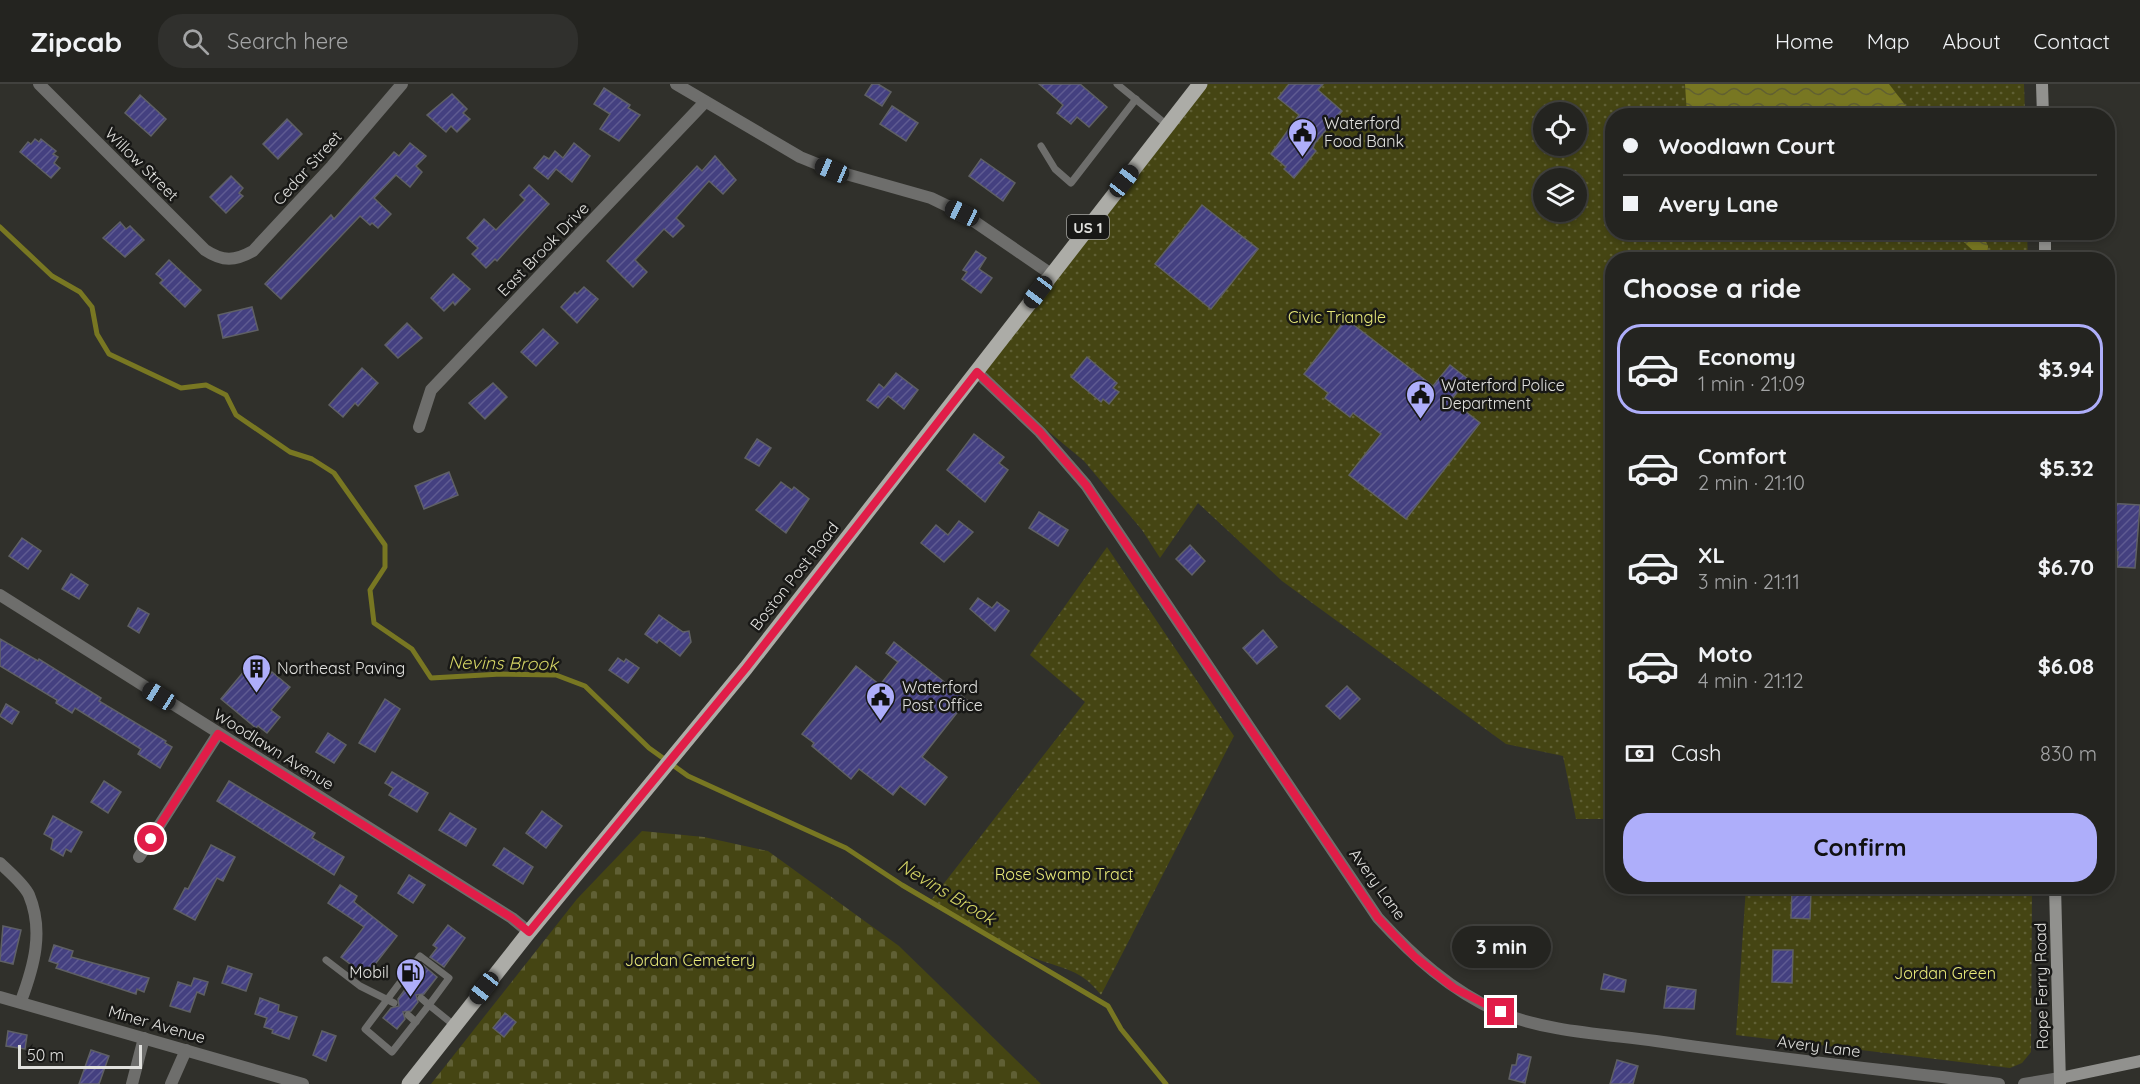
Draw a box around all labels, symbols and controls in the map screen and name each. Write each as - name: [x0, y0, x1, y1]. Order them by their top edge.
- search box: [158, 14, 578, 68]
- text: Zipcab: [30, 24, 122, 59]
- icon: search: [179, 25, 212, 58]
- text: Search here: [227, 27, 349, 55]
- text: Home: [1775, 28, 1834, 54]
- text: Map: [1867, 28, 1910, 54]
- text: About: [1943, 28, 2001, 54]
- text: Contact: [2034, 28, 2110, 54]
- map controls: [1533, 102, 1587, 222]
- button: locate: [1533, 102, 1587, 156]
- place label: Waterford Food Bank: [1324, 113, 1404, 151]
- public building icon: Waterford Food Bank: [1287, 116, 1319, 158]
- street label: Willow Street: [101, 123, 183, 205]
- street label: Cedar Street: [268, 127, 346, 209]
- text: Woodlawn Court: [1659, 132, 1835, 160]
- car: [812, 155, 852, 185]
- car: [1106, 161, 1142, 201]
- button: layers: [1533, 168, 1587, 222]
- text: Avery Lane: [1659, 190, 1779, 218]
- car: [942, 197, 982, 229]
- street label: East Brook Drive: [493, 198, 593, 300]
- road number: US 1: [1067, 215, 1109, 239]
- text: Choose a ride: [1623, 271, 1801, 305]
- car: [1020, 272, 1056, 312]
- park label: Civic Triangle: [1288, 307, 1386, 327]
- icon: car: [1626, 342, 1680, 396]
- text: Economy: [1698, 343, 1796, 371]
- text: $3.94: [2038, 355, 2094, 383]
- text: 1 min · 21:09: [1698, 371, 1805, 396]
- place label: Waterford Police Department: [1441, 375, 1565, 413]
- public building icon: Waterford Police Department: [1404, 378, 1436, 420]
- icon: car: [1626, 441, 1680, 495]
- text: Comfort: [1698, 442, 1787, 470]
- text: $5.32: [2039, 454, 2094, 482]
- text: 2 min · 21:10: [1698, 470, 1805, 495]
- street label: Boston Post Road: [745, 518, 843, 634]
- icon: car: [1626, 540, 1680, 594]
- text: XL: [1698, 541, 1725, 569]
- text: $6.70: [2038, 553, 2094, 581]
- text: 3 min · 21:11: [1698, 569, 1800, 594]
- icon: car: [1626, 639, 1680, 693]
- text: Moto: [1698, 640, 1752, 668]
- water label: Nevins Brook: [448, 651, 560, 675]
- building icon: Northeast Paving: [240, 652, 272, 694]
- text: $6.08: [2038, 652, 2094, 680]
- place label: Northeast Paving: [277, 658, 405, 678]
- text: 4 min · 21:12: [1698, 668, 1804, 693]
- place label: Waterford Post Office: [902, 677, 983, 715]
- car: [139, 679, 179, 713]
- public building icon: Waterford Post Office: [865, 680, 897, 722]
- street label: Woodlawn Avenue: [210, 704, 338, 794]
- icon: cash: [1623, 737, 1656, 770]
- text: Cash: [1671, 739, 1722, 767]
- text: 830 m: [2040, 741, 2097, 766]
- button: Confirm: [1623, 813, 2097, 882]
- route start: [137, 825, 164, 852]
- street label: Avery Lane: [1345, 844, 1411, 924]
- water label: Nevins Brook: [894, 854, 1001, 931]
- park label: Rose Swamp Tract: [995, 864, 1133, 884]
- street label: Rope Ferry Road: [2030, 922, 2052, 1050]
- callout: 3 min: [1452, 925, 1550, 967]
- text: 3 min: [1476, 934, 1527, 959]
- park label: Jordan Cemetery: [625, 950, 755, 970]
- fuel station icon: Mobil: [394, 956, 426, 998]
- place label: Mobil: [349, 962, 389, 982]
- park label: Jordan Green: [1894, 963, 1996, 983]
- car: [466, 968, 502, 1008]
- route end: [1487, 998, 1514, 1025]
- street label: Miner Avenue: [106, 1001, 208, 1047]
- street label: Avery Lane: [1776, 1031, 1862, 1061]
- scale bar: [18, 1042, 142, 1070]
- text: 50 m: [27, 1045, 64, 1065]

